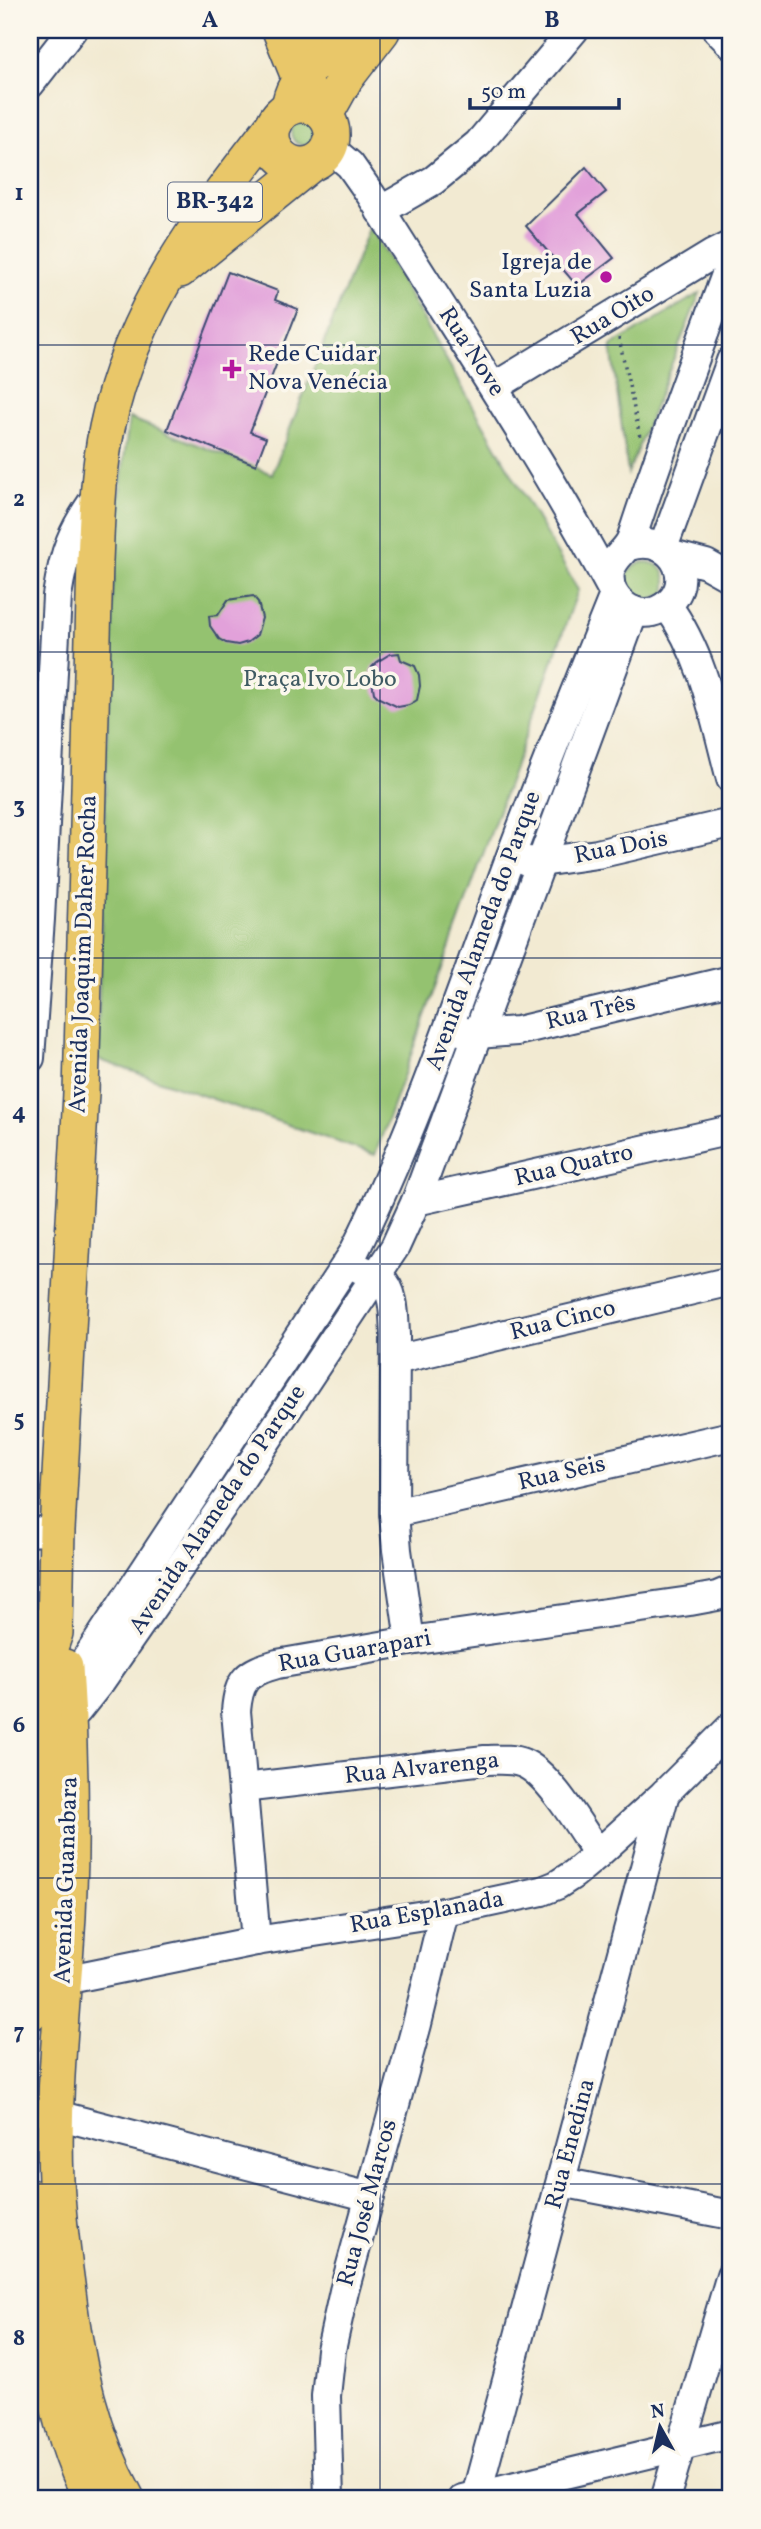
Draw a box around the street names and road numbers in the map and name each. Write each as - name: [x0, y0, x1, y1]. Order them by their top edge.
- road number: BR-342: [168, 182, 262, 222]
- street label: Rua Oito: [565, 278, 661, 354]
- street label: Rua Nove: [429, 300, 513, 404]
- street label: Avenida Alameda do Parque: [418, 787, 550, 1075]
- street label: Avenida Joaquim Daher Rocha: [61, 794, 107, 1114]
- street label: Rua Dois: [571, 822, 671, 874]
- street label: Rua Três: [543, 986, 639, 1040]
- street label: Rua Quatro: [511, 1136, 637, 1196]
- street label: Rua Cinco: [507, 1292, 619, 1350]
- street label: Avenida Alameda do Parque: [121, 1378, 315, 1642]
- street label: Rua Seis: [515, 1447, 609, 1501]
- street label: Rua Guarapari: [276, 1622, 434, 1682]
- street label: Rua Alvarenga: [343, 1744, 501, 1794]
- street label: Avenida Guanabara: [46, 1776, 88, 1984]
- street label: Rua Esplanada: [347, 1883, 507, 1943]
- street label: Rua Enedina: [537, 2075, 605, 2213]
- street label: Rua José Marcos: [329, 2116, 407, 2290]

